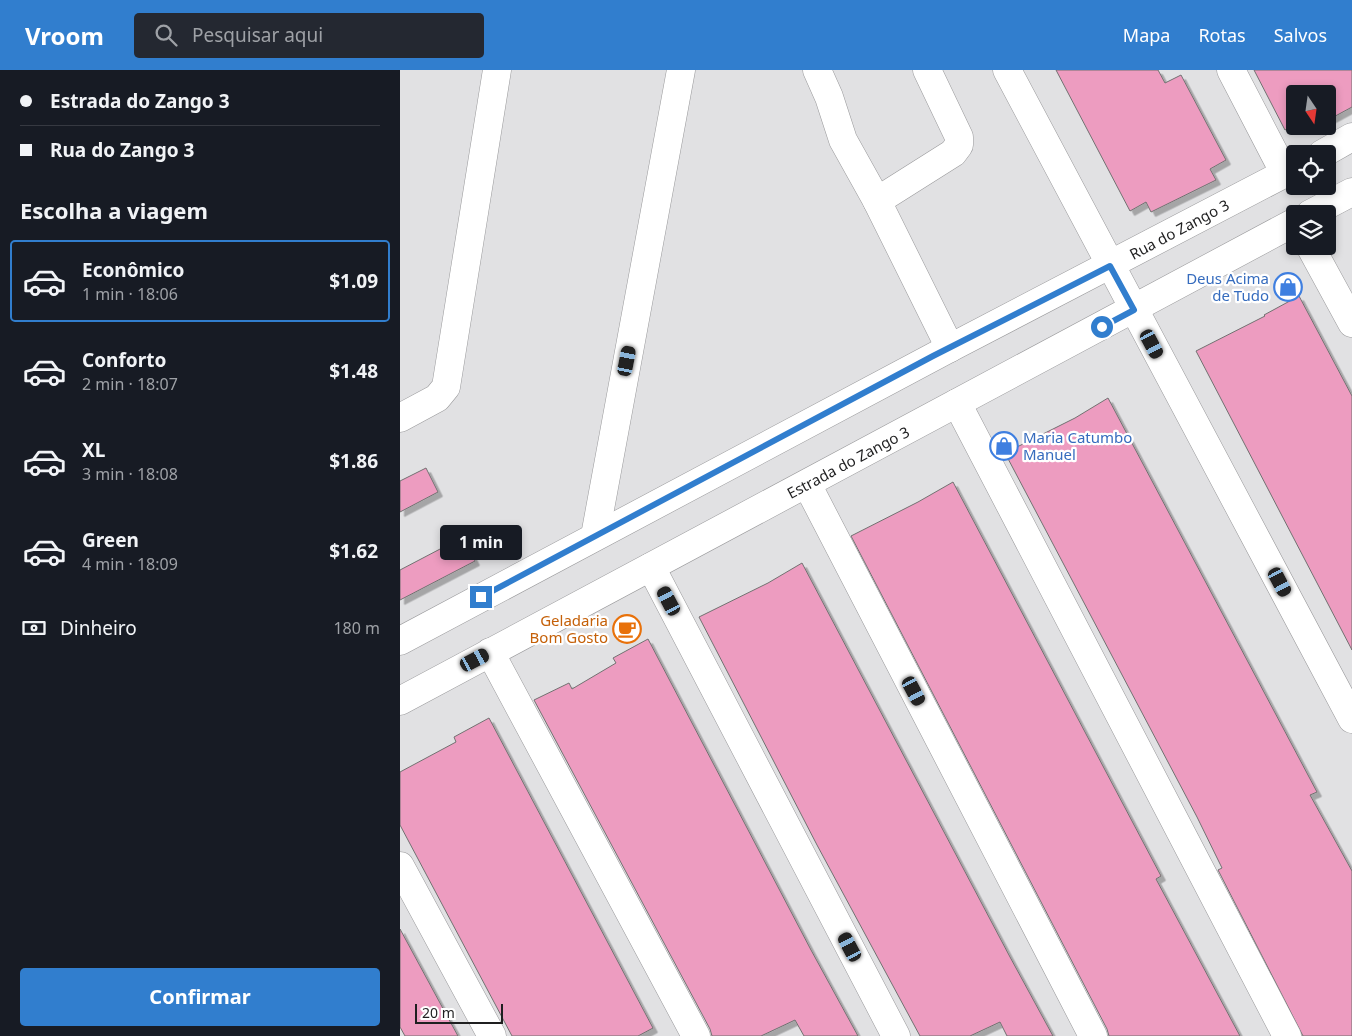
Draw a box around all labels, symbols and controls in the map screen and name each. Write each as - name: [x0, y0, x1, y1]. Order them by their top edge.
- search box: [134, 13, 484, 58]
- text: Vroom: [25, 19, 104, 52]
- icon: search: [152, 21, 180, 49]
- text: Pesquisar aqui: [192, 22, 323, 48]
- text: Mapa: [1123, 23, 1170, 47]
- text: Rotas: [1198, 23, 1246, 47]
- text: Salvos: [1274, 23, 1327, 47]
- north arrow: [1286, 85, 1336, 135]
- map controls: [1286, 85, 1336, 255]
- text: Estrada do Zango 3: [50, 88, 230, 114]
- text: Rua do Zango 3: [50, 137, 194, 163]
- button: locate: [1286, 145, 1336, 195]
- street label: Rua do Zango 3: [1126, 194, 1232, 264]
- text: Escolha a viagem: [20, 195, 208, 225]
- button: layers: [1286, 205, 1336, 255]
- text: Econômico: [82, 257, 184, 283]
- icon: car: [22, 259, 67, 304]
- text: $1.09: [329, 268, 378, 294]
- place label: Deus Acima de Tudo: [1186, 268, 1269, 305]
- shop icon: Deus Acima de Tudo: [1273, 272, 1303, 302]
- text: 1 min · 18:06: [82, 283, 178, 305]
- route start: [1091, 316, 1113, 338]
- car: [1138, 327, 1165, 361]
- car: [616, 345, 637, 377]
- text: Conforto: [82, 347, 166, 373]
- icon: car: [22, 349, 67, 394]
- text: $1.48: [329, 358, 378, 384]
- text: 2 min · 18:07: [82, 373, 178, 395]
- street label: Estrada do Zango 3: [783, 421, 913, 503]
- place label: Maria Catumbo Manuel: [1023, 427, 1132, 464]
- shop icon: Maria Catumbo Manuel: [989, 431, 1019, 461]
- text: XL: [82, 437, 105, 463]
- icon: car: [22, 439, 67, 484]
- text: $1.86: [329, 448, 378, 474]
- text: 3 min · 18:08: [82, 463, 178, 485]
- callout: 1 min: [440, 524, 522, 560]
- text: Green: [82, 527, 139, 553]
- icon: car: [22, 529, 67, 574]
- text: 1 min: [459, 531, 503, 553]
- text: $1.62: [329, 538, 378, 564]
- text: 4 min · 18:09: [82, 553, 178, 575]
- car: [1266, 565, 1293, 599]
- car: [655, 584, 682, 618]
- route end: [470, 586, 492, 608]
- place label: Geladaria Bom Gosto: [530, 610, 608, 647]
- icon: cash: [20, 614, 48, 642]
- cafe icon: Geladaria Bom Gosto: [612, 614, 642, 644]
- text: Dinheiro: [60, 615, 137, 641]
- text: 180 m: [333, 617, 380, 639]
- car: [458, 646, 491, 674]
- car: [900, 674, 927, 708]
- car: [836, 930, 863, 964]
- button: Confirmar: [20, 968, 380, 1026]
- scale bar: [415, 1001, 502, 1024]
- text: 20 m: [422, 1003, 455, 1022]

